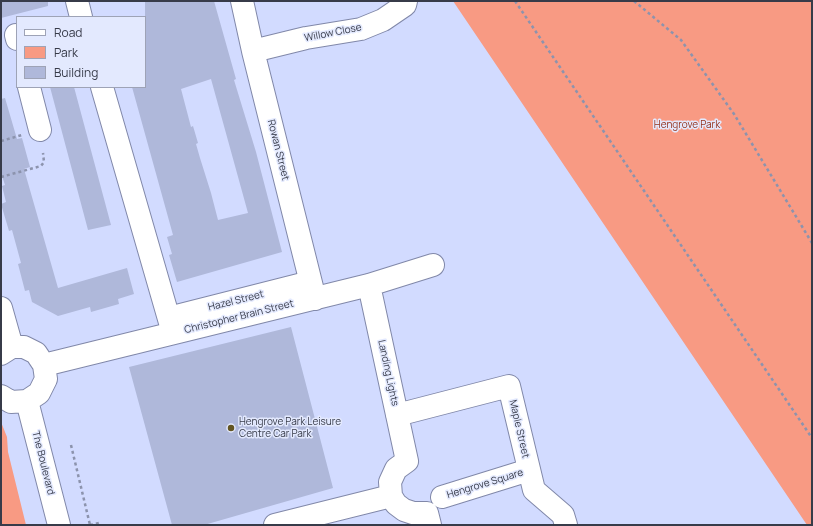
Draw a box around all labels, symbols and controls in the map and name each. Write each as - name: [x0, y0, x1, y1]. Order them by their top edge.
- legend: [16, 16, 146, 88]
- street label: Willow Close: [303, 22, 363, 44]
- text: Road: [54, 24, 82, 41]
- text: Park: [54, 44, 78, 61]
- text: Building: [54, 64, 98, 81]
- street label: Rowan Street: [265, 118, 291, 182]
- park label: Hengrove Park: [654, 119, 720, 131]
- street label: Hazel Street: [207, 288, 265, 314]
- street label: Christopher Brain Street: [183, 298, 295, 336]
- street label: Landing Lights: [375, 339, 401, 407]
- street label: Maple Street: [506, 399, 532, 459]
- place label: Hengrove Park Leisure Centre Car Park: [239, 416, 341, 440]
- marker: Hengrove Park Leisure Centre Car Park: [226, 423, 236, 433]
- street label: The Boulevard: [29, 430, 57, 496]
- street label: Hengrove Square: [445, 467, 525, 501]

